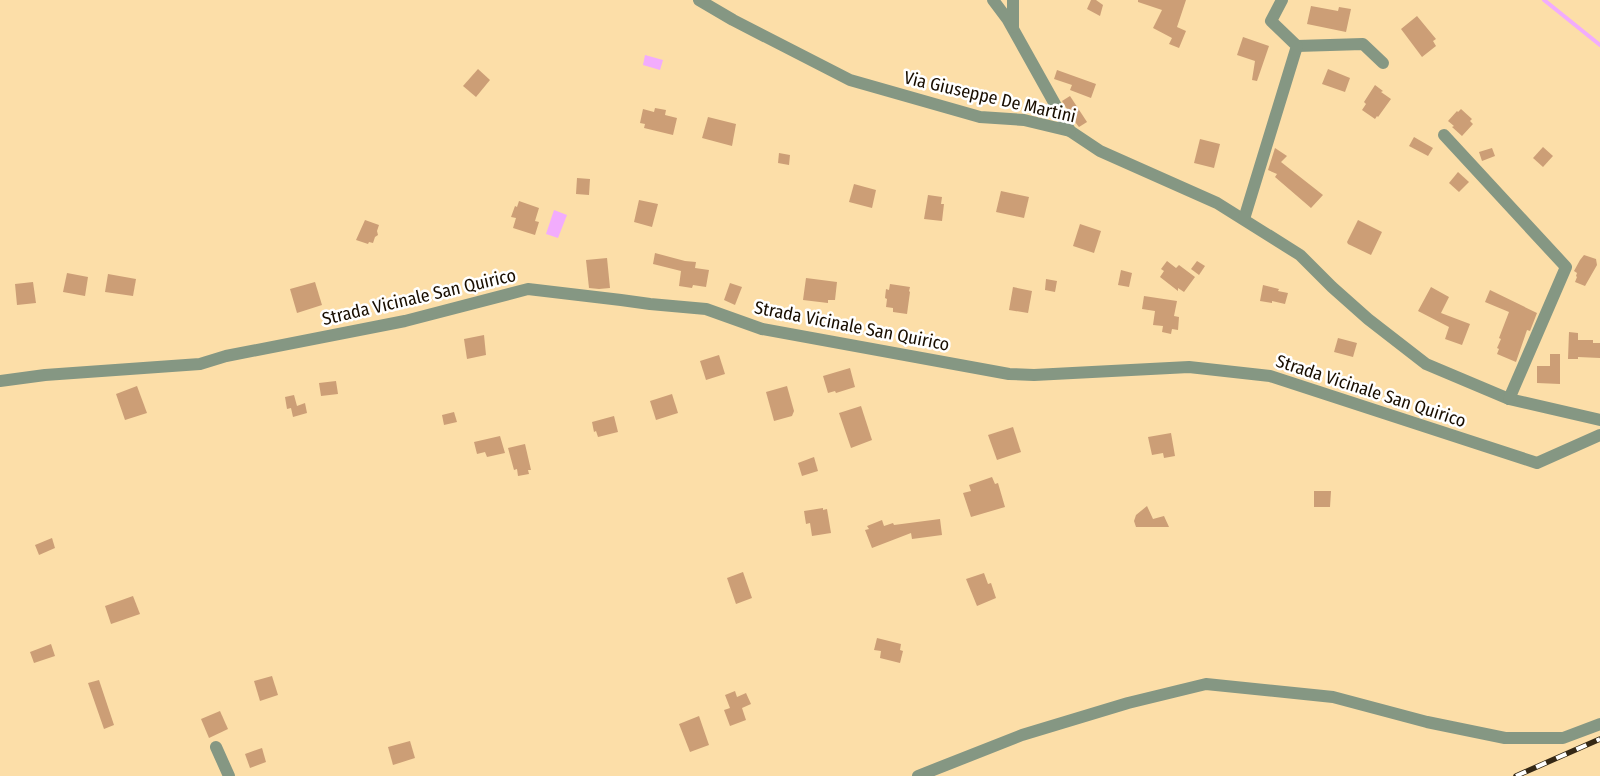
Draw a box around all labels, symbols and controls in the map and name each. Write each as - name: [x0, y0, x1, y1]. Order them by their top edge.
- street label: Via Giuseppe De Martini: [902, 67, 1078, 127]
- street label: Strada Vicinale San Quirico: [320, 264, 518, 330]
- street label: Strada Vicinale San Quirico: [753, 296, 951, 356]
- street label: Strada Vicinale San Quirico: [1273, 350, 1469, 432]

